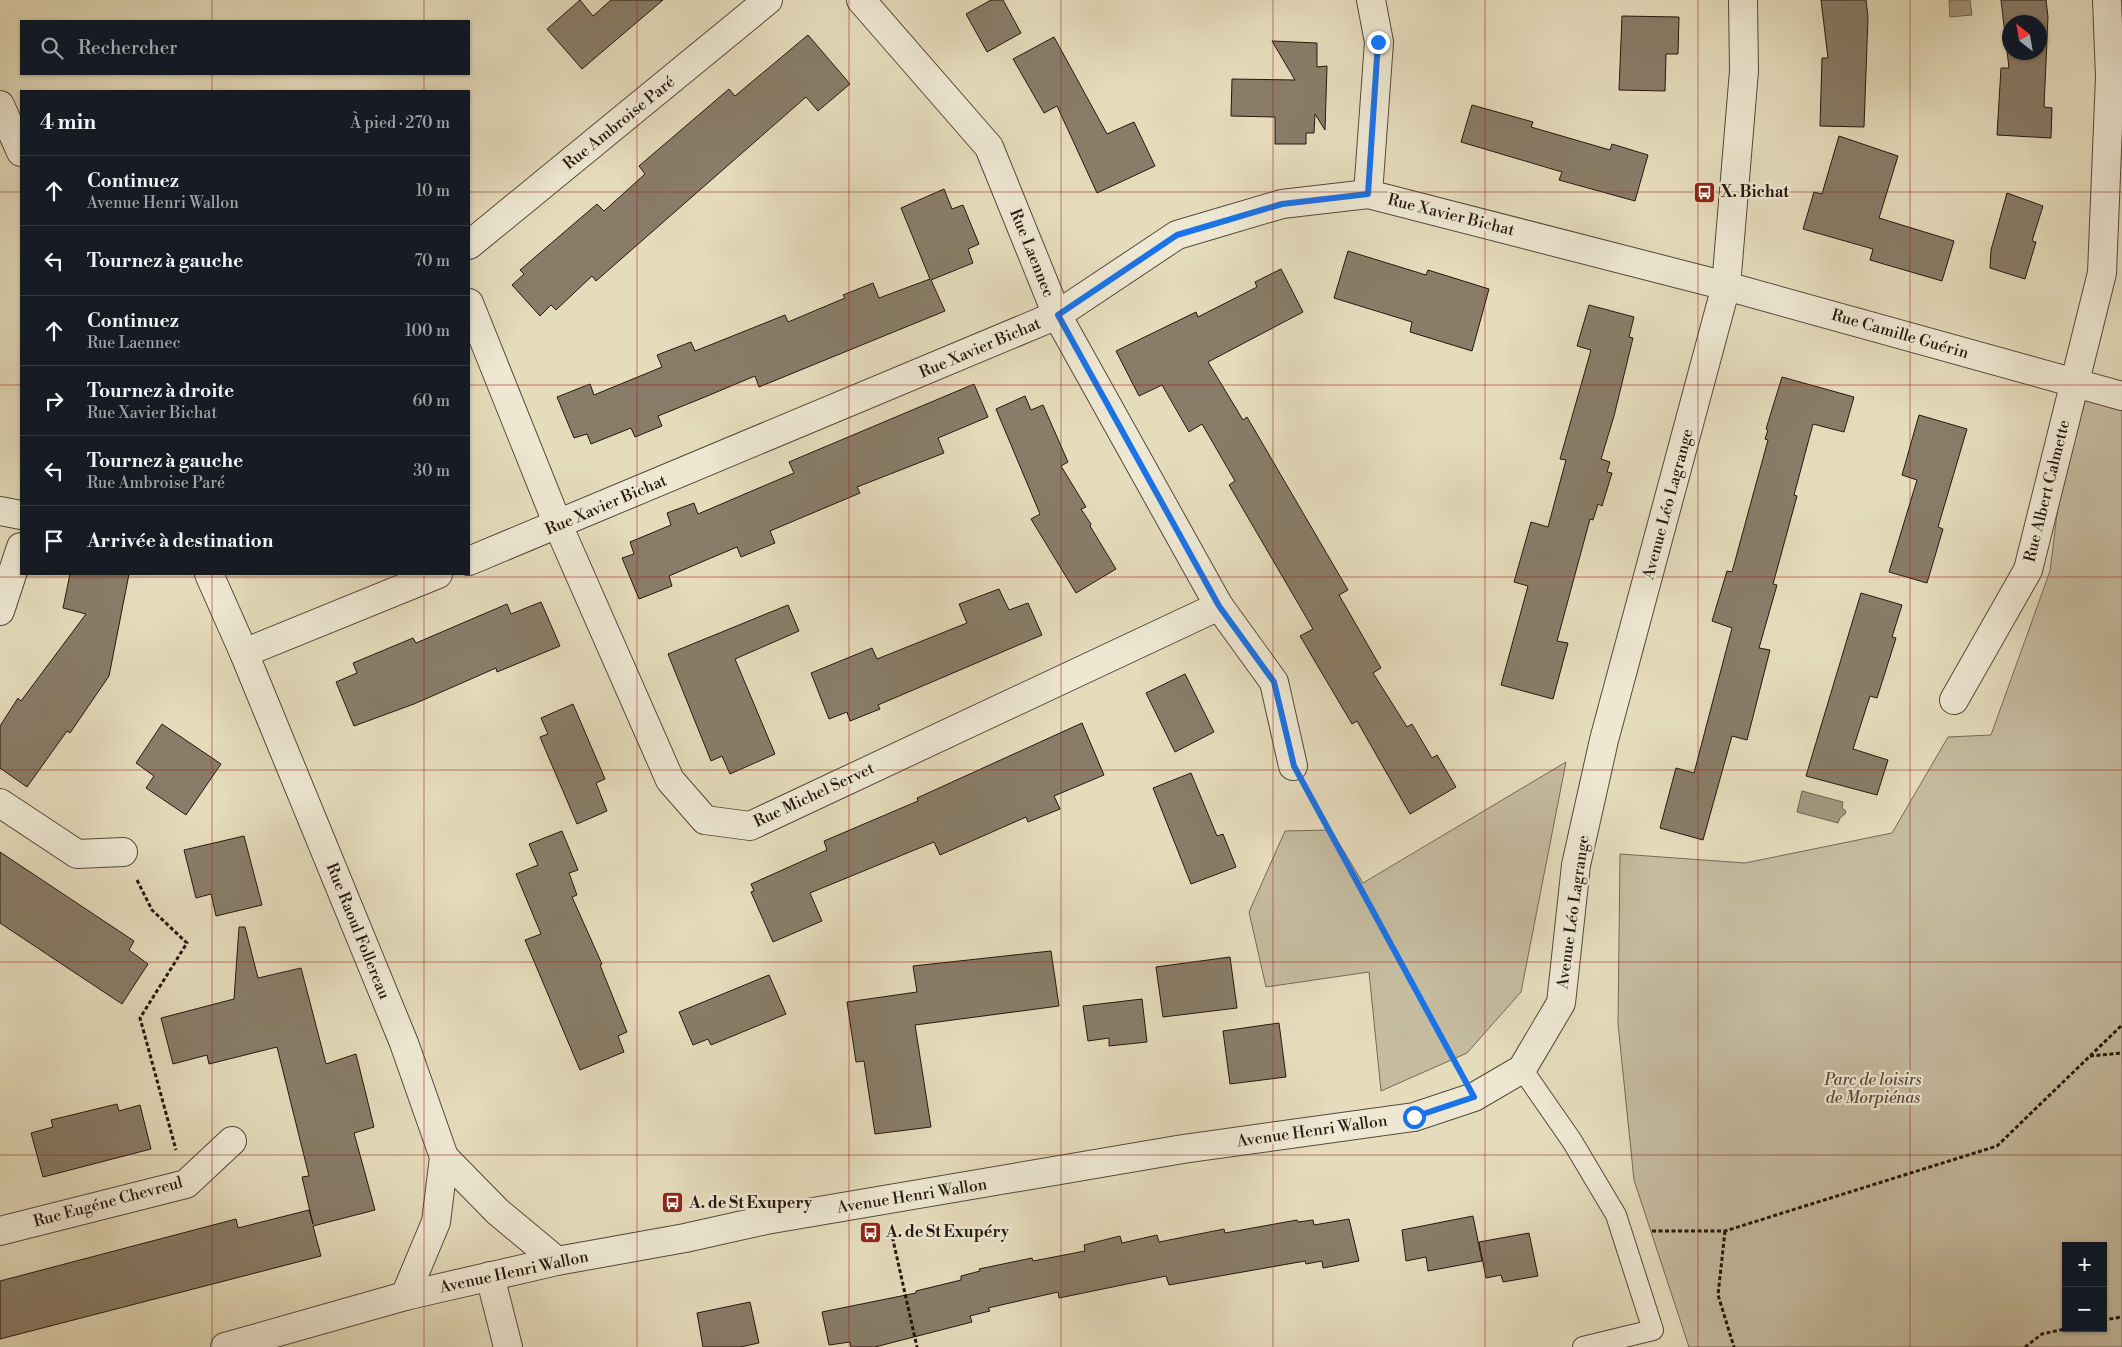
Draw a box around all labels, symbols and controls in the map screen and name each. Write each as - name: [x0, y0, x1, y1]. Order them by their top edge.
- north arrow: [2002, 15, 2047, 60]
- search box: [20, 20, 470, 75]
- route end: [1367, 31, 1390, 54]
- icon: search: [38, 34, 66, 62]
- text: Rechercher: [78, 36, 177, 60]
- street label: Rue Ambroise Paré: [559, 72, 679, 174]
- text: 4 min: [40, 110, 96, 136]
- text: À pied · 270 m: [350, 113, 450, 133]
- text: Continuez: [87, 169, 179, 193]
- icon: ahead: [40, 177, 68, 205]
- bus stop icon: X. Bichat: [1693, 180, 1717, 204]
- text: 10 m: [416, 181, 450, 201]
- place label: X. Bichat: [1720, 182, 1789, 202]
- street label: Rue Xavier Bichat: [1385, 190, 1517, 241]
- text: Avenue Henri Wallon: [87, 193, 239, 213]
- street label: Rue Laennec: [1005, 206, 1059, 300]
- icon: left: [40, 247, 68, 275]
- text: Tournez à gauche: [87, 249, 243, 273]
- text: 70 m: [414, 251, 450, 271]
- street label: Rue Camille Guérin: [1829, 305, 1971, 363]
- text: Continuez: [87, 309, 179, 333]
- street label: Rue Xavier Bichat: [916, 313, 1044, 383]
- icon: ahead: [40, 317, 68, 345]
- text: 100 m: [405, 321, 450, 341]
- text: Rue Laennec: [87, 333, 181, 353]
- text: Tournez à droite: [87, 379, 234, 403]
- icon: right: [40, 387, 68, 415]
- text: 60 m: [412, 391, 450, 411]
- text: Rue Xavier Bichat: [87, 403, 217, 423]
- street label: Rue Albert Calmette: [2020, 418, 2074, 564]
- street label: Avenue Léo Lagrange: [1638, 427, 1698, 582]
- text: Tournez à gauche: [87, 449, 243, 473]
- icon: left: [40, 457, 68, 485]
- text: 30 m: [413, 461, 450, 481]
- street label: Rue Xavier Bichat: [542, 470, 670, 540]
- text: Rue Ambroise Paré: [87, 473, 225, 493]
- icon: arrive: [40, 527, 68, 555]
- text: Arrivée à destination: [87, 529, 273, 553]
- street label: Rue Michel Servet: [750, 758, 878, 832]
- street label: Avenue Léo Lagrange: [1552, 834, 1594, 991]
- street label: Rue Raoul Follereau: [322, 860, 394, 1002]
- park label: Parc de loisirs de Morpiénas: [1824, 1070, 1921, 1108]
- route start: [1403, 1106, 1426, 1129]
- street label: Avenue Henri Wallon: [1234, 1110, 1389, 1152]
- street label: Rue Eugéne Chevreul: [31, 1172, 185, 1232]
- street label: Avenue Henri Wallon: [834, 1174, 989, 1218]
- bus stop icon: A. de St Exupery: [661, 1191, 685, 1215]
- place label: A. de St Exupery: [688, 1193, 813, 1213]
- bus stop icon: A. de St Exupéry: [858, 1220, 882, 1244]
- place label: A. de St Exupéry: [885, 1222, 1010, 1242]
- map controls: [2062, 1242, 2107, 1332]
- button: +: [2062, 1242, 2107, 1287]
- street label: Avenue Henri Wallon: [437, 1246, 591, 1298]
- button: −: [2062, 1287, 2107, 1332]

